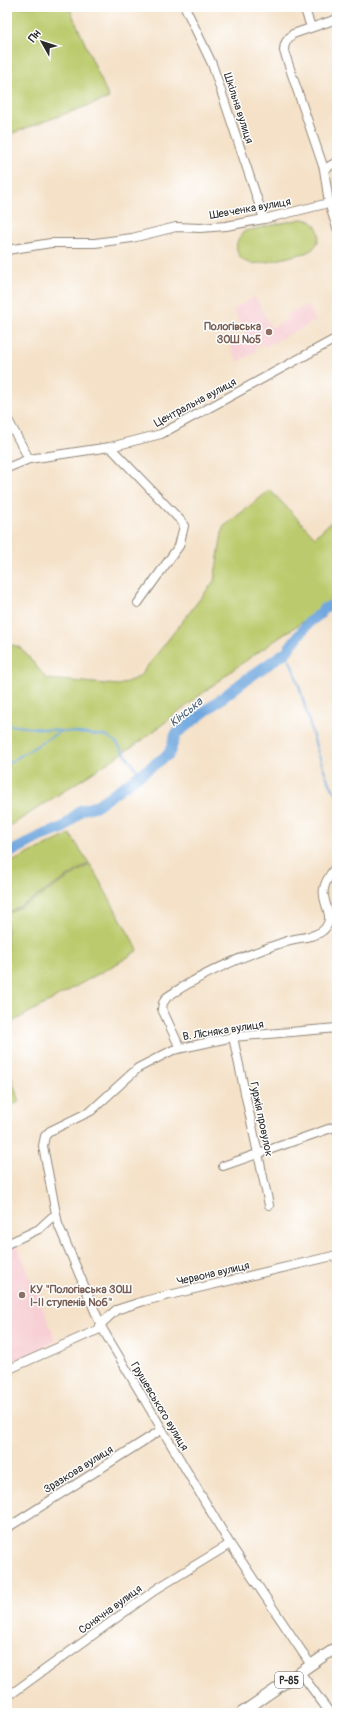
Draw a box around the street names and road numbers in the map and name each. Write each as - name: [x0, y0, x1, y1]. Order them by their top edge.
- street label: Шкільна вулиця: [221, 71, 256, 145]
- street label: Шевченка вулиця: [208, 195, 292, 222]
- street label: Центральна вулиця: [152, 375, 239, 430]
- street label: В. Лісняка вулиця: [182, 1018, 265, 1043]
- street label: Гуржія провулок: [247, 1081, 276, 1158]
- street label: Червона вулиця: [175, 1259, 251, 1288]
- street label: Грушевського вулиця: [128, 1360, 191, 1453]
- street label: Зразкова вулиця: [41, 1443, 115, 1496]
- street label: Сонячна вулиця: [76, 1582, 144, 1637]
- road number: Р-85: [275, 1672, 303, 1688]

